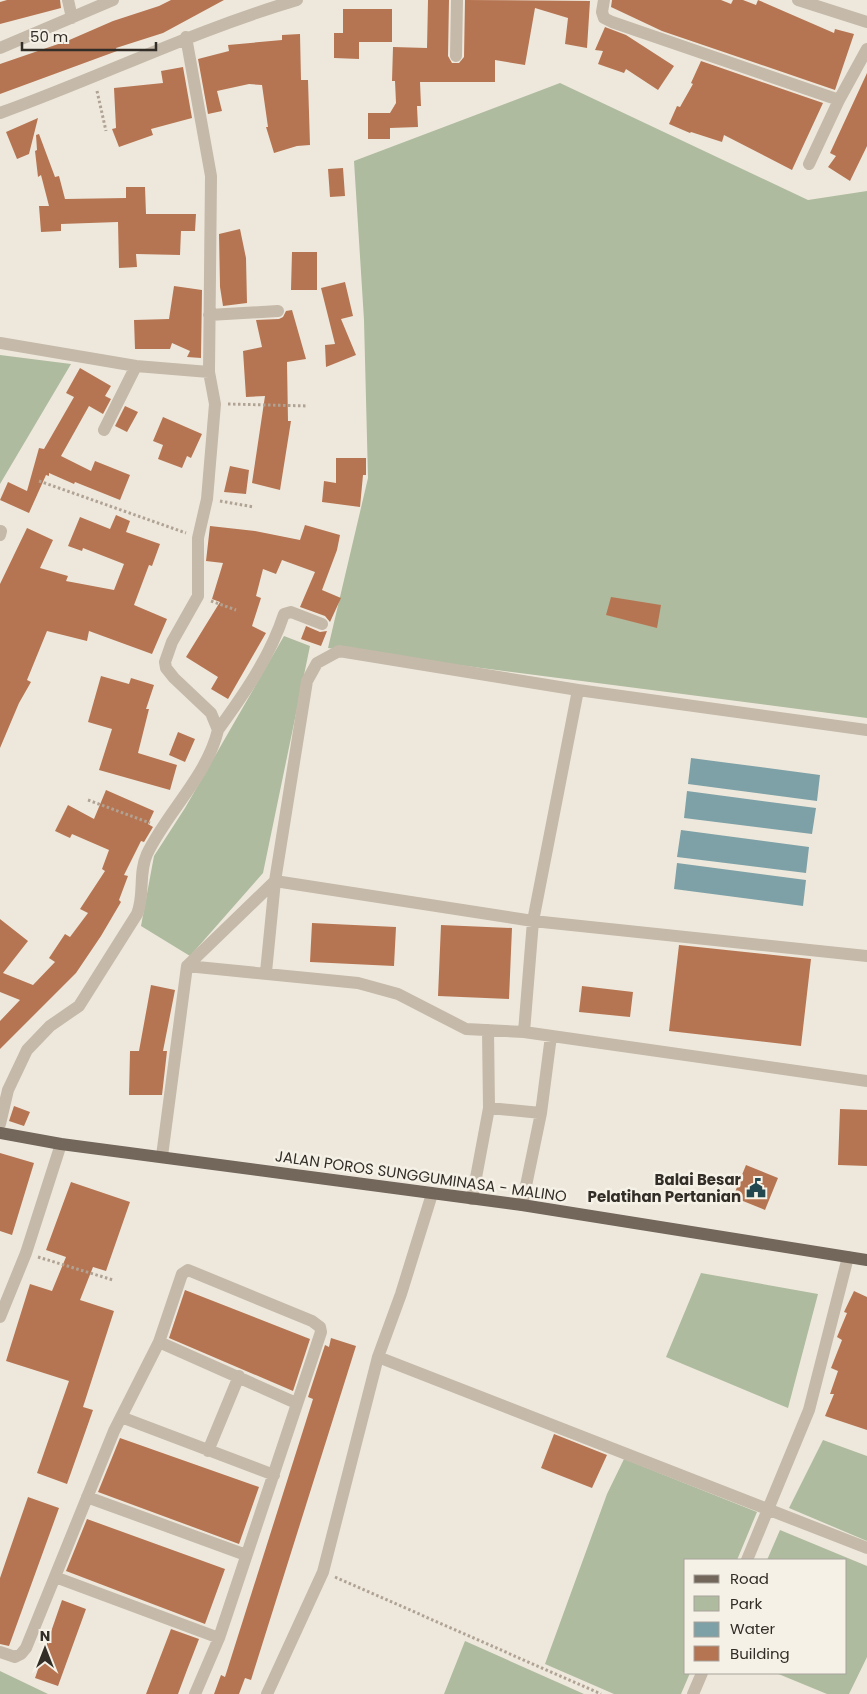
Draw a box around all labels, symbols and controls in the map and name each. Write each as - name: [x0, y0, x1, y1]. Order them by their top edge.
- scale bar: [22, 20, 156, 52]
- text: 50 m: [30, 26, 68, 47]
- street label: JALAN POROS SUNGGUMINASA - MALINO: [274, 1145, 568, 1207]
- place label: Balai Besar Pelatihan Pertanian: [588, 1169, 742, 1207]
- public building icon: Balai Besar Pelatihan Pertanian: [745, 1177, 767, 1199]
- legend: [684, 1559, 847, 1674]
- text: Road: [730, 1568, 769, 1589]
- text: Park: [730, 1593, 762, 1614]
- text: Water: [730, 1618, 776, 1639]
- north arrow: [20, 1624, 70, 1674]
- text: N: [40, 1626, 50, 1646]
- text: Building: [730, 1643, 790, 1664]

